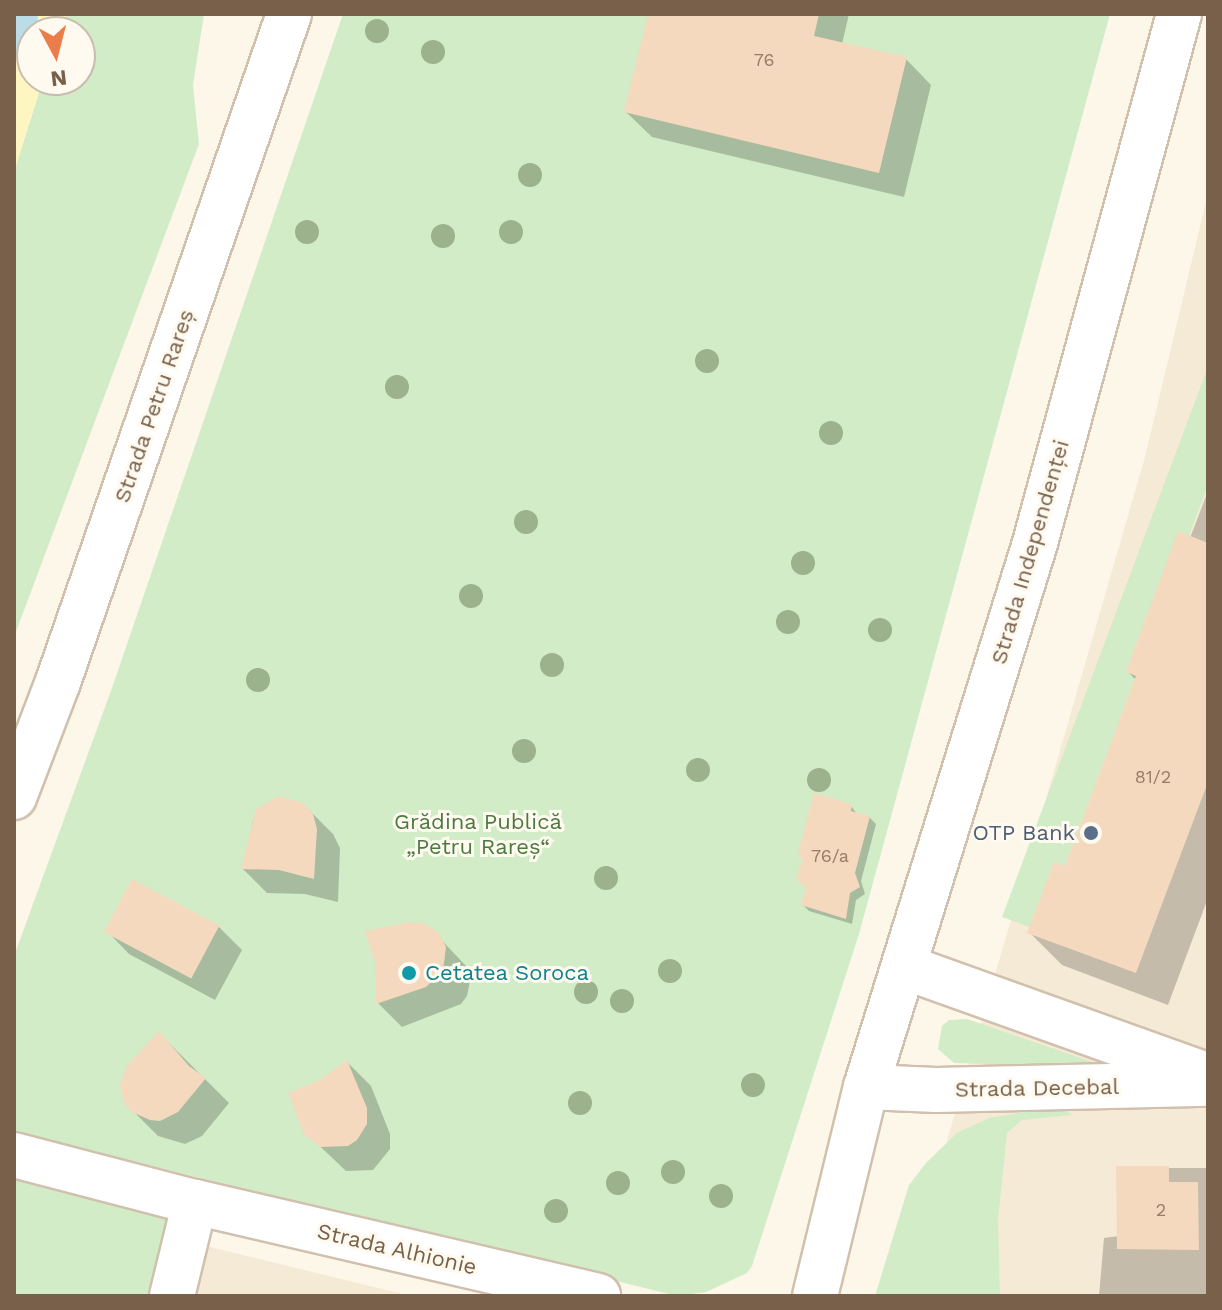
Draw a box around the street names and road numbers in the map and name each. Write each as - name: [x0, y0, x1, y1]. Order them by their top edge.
- street label: Strada Petru Rareș: [108, 306, 200, 506]
- street label: Strada Independenței: [985, 437, 1075, 667]
- street label: Strada Decebal: [954, 1073, 1120, 1103]
- street label: Strada Alhionie: [314, 1218, 480, 1280]

